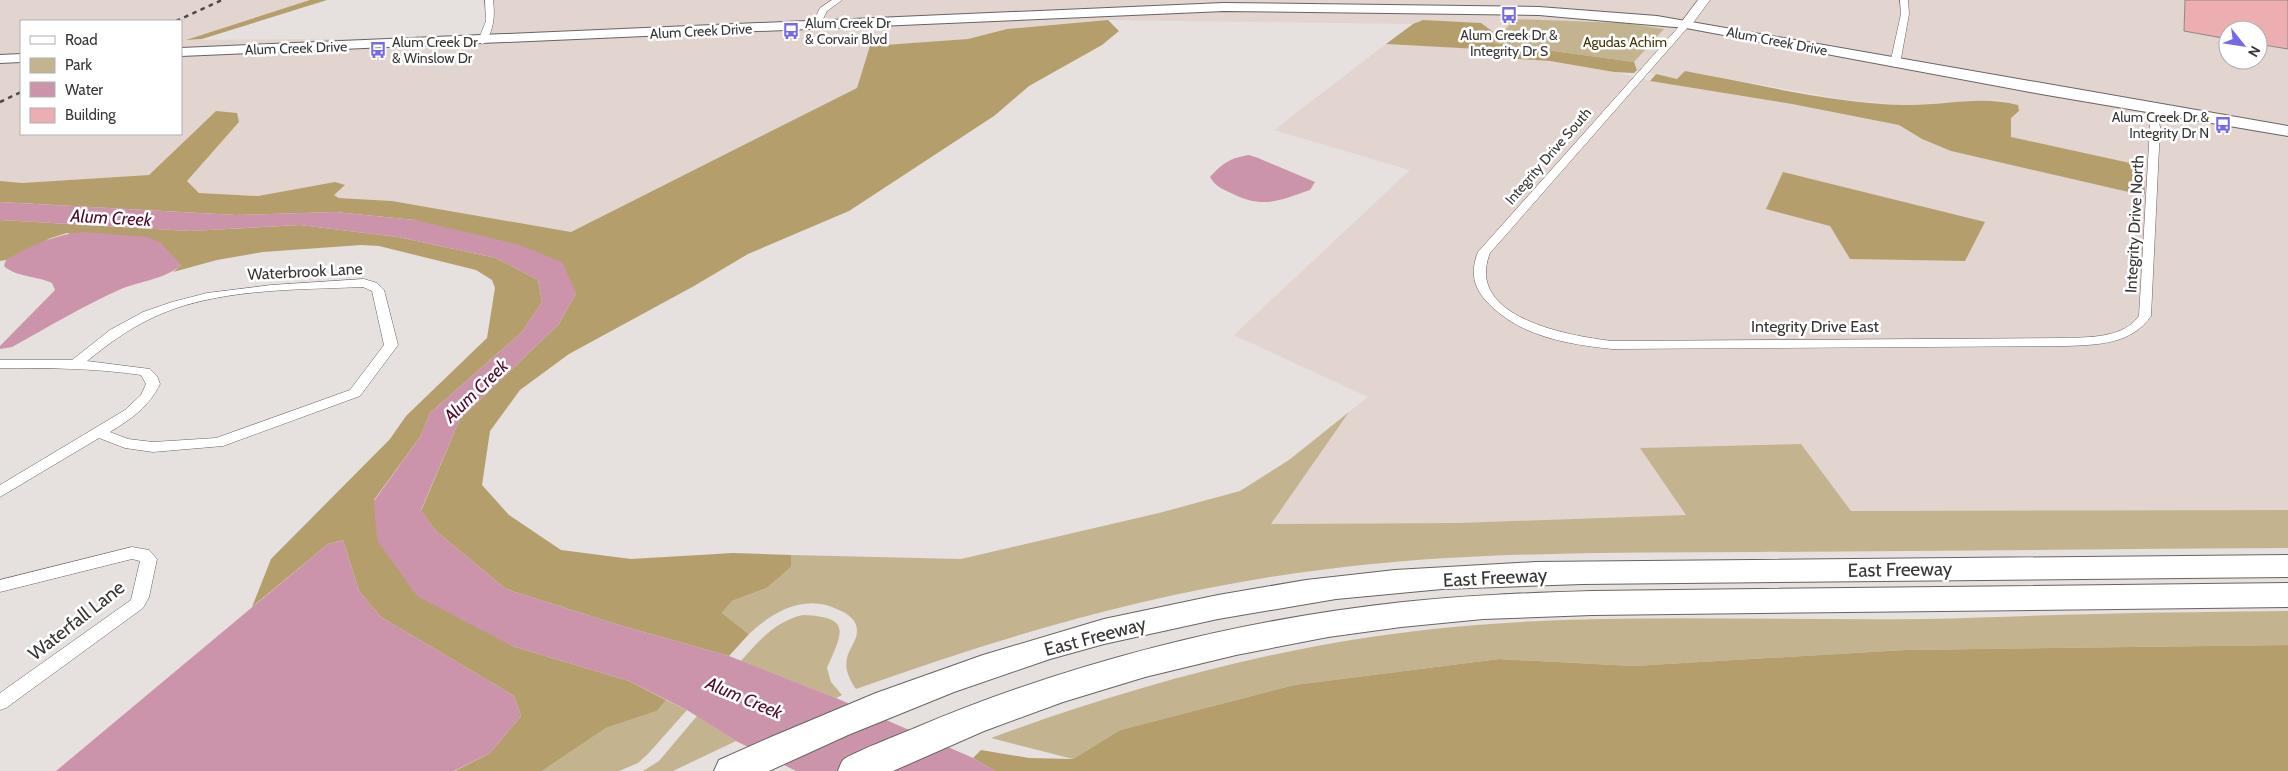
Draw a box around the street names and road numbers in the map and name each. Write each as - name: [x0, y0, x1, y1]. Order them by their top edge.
- street label: Alum Creek Drive: [649, 19, 753, 43]
- street label: Alum Creek Drive: [1725, 22, 1829, 60]
- street label: Alum Creek Drive: [244, 37, 348, 59]
- street label: Integrity Drive South: [1501, 104, 1595, 208]
- street label: Integrity Drive North: [2121, 155, 2148, 294]
- street label: Waterbrook Lane: [247, 259, 363, 284]
- street label: Integrity Drive East: [1751, 317, 1880, 336]
- street label: East Freeway: [1848, 557, 1953, 582]
- street label: East Freeway: [1442, 563, 1548, 592]
- street label: Waterfall Lane: [24, 576, 129, 665]
- street label: East Freeway: [1042, 612, 1149, 661]

